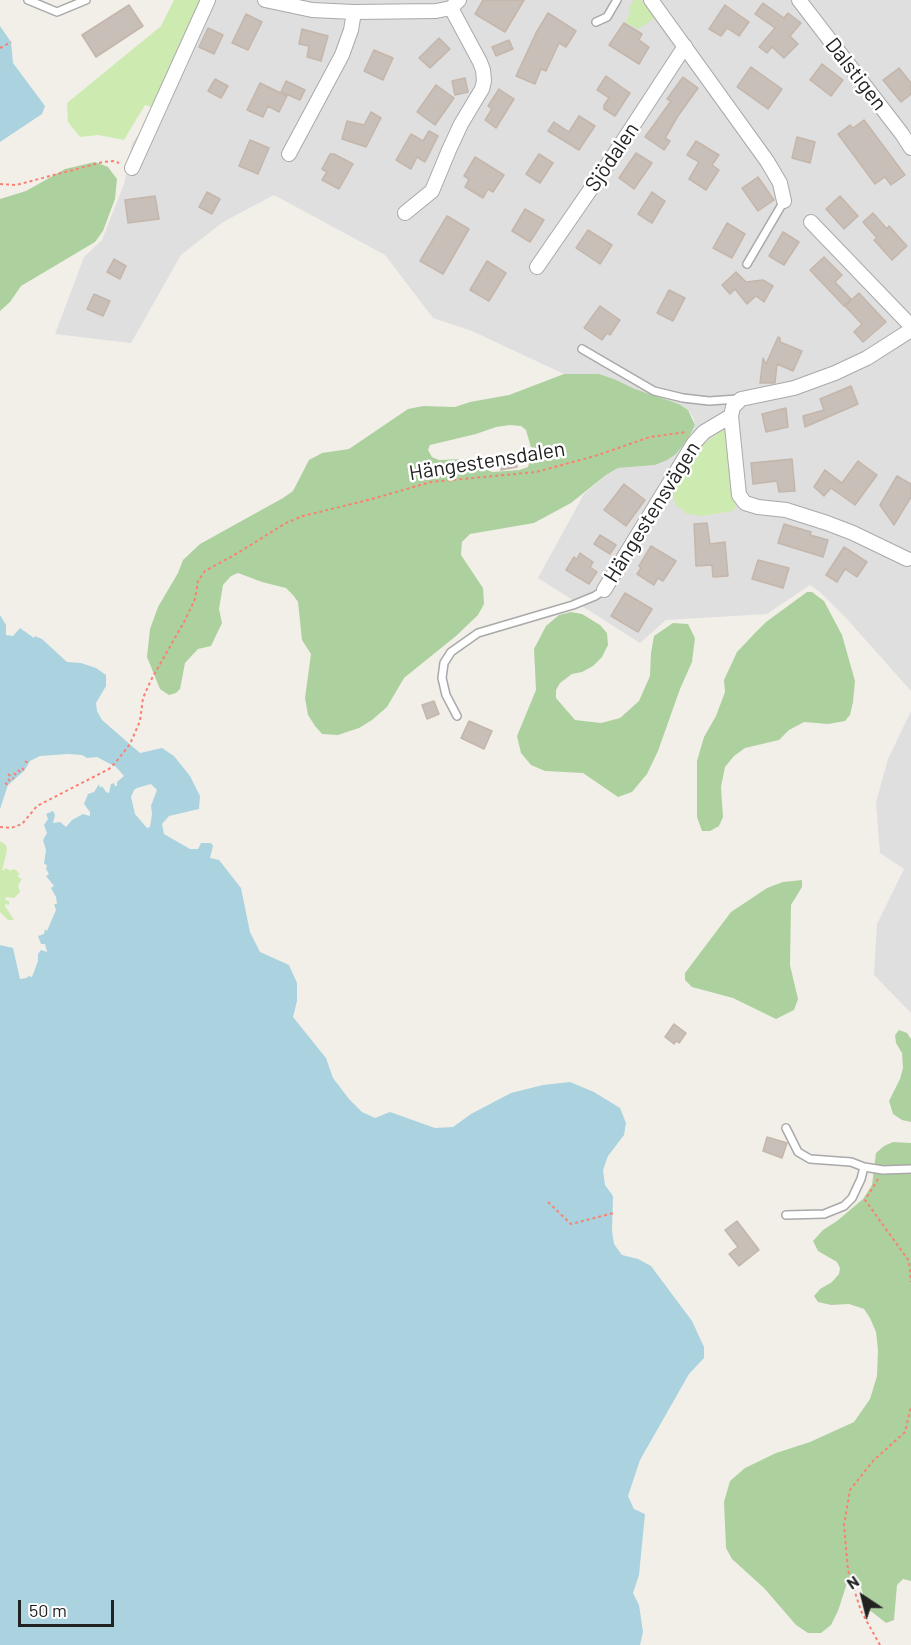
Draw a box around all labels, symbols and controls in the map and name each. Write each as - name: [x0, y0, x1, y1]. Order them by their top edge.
- street label: Dalstigen: [820, 33, 892, 115]
- street label: Sjödalen: [580, 118, 644, 196]
- street label: Hängestensdalen: [407, 436, 567, 486]
- street label: Hängestensvägen: [599, 437, 705, 587]
- north arrow: [833, 1567, 893, 1627]
- text: N: [843, 1571, 862, 1593]
- scale bar: [21, 1588, 117, 1626]
- text: 50 m: [29, 1599, 67, 1621]

